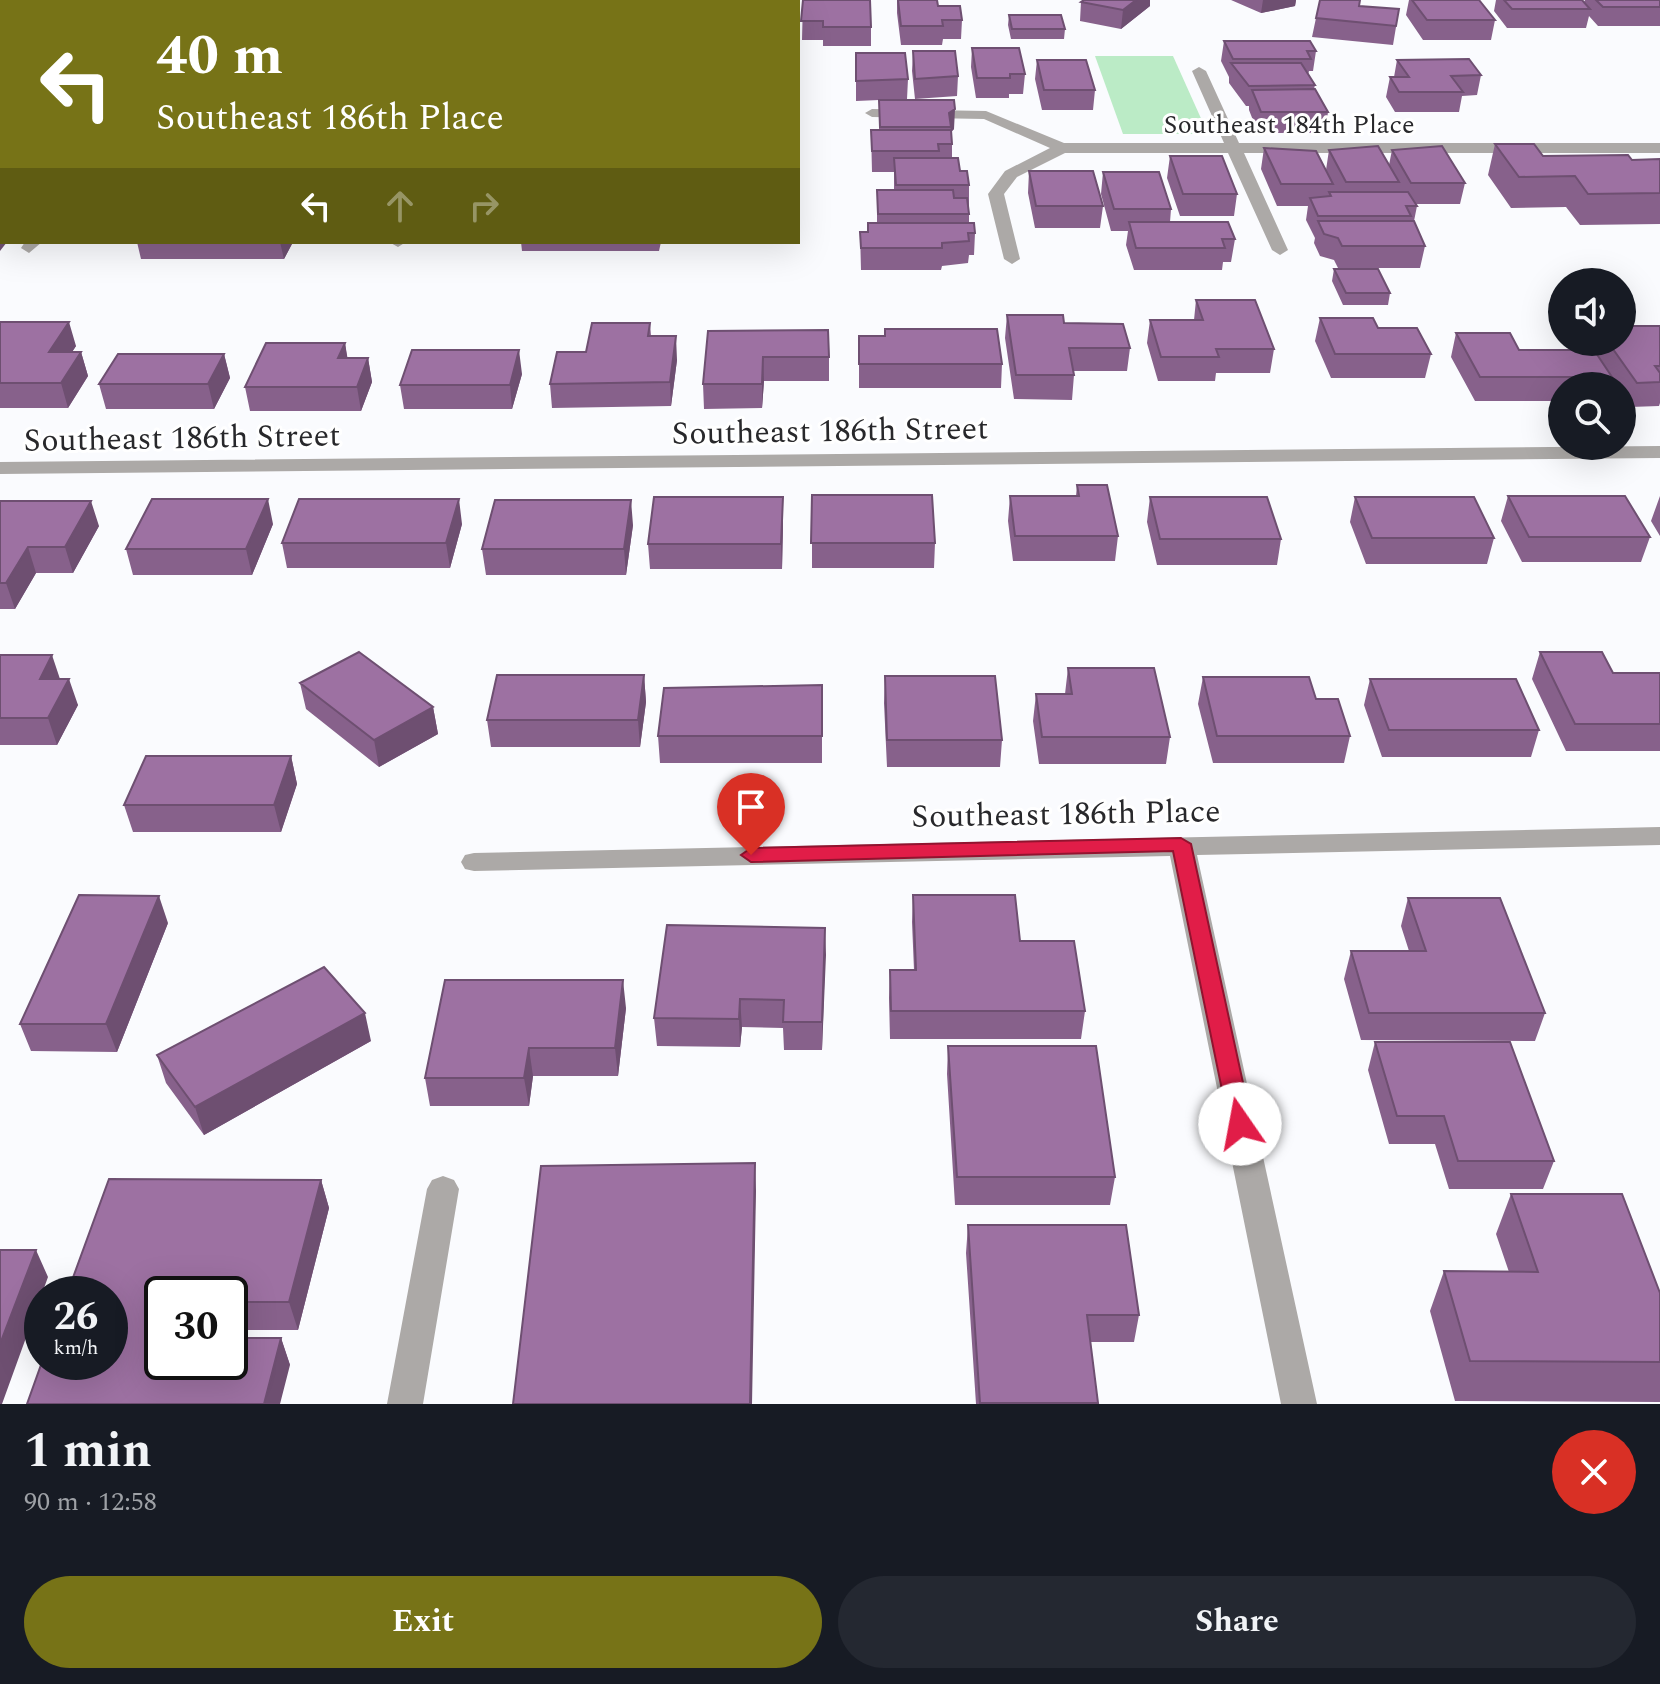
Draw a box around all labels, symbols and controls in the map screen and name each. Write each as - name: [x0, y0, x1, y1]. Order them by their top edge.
- text: 40 m: [156, 14, 283, 99]
- icon: left: [24, 32, 128, 136]
- text: Southeast 186th Place: [156, 91, 504, 146]
- street label: Southeast 184th Place: [1163, 105, 1415, 145]
- icon: left: [294, 184, 338, 228]
- icon: ahead: [378, 184, 422, 228]
- icon: right: [462, 184, 506, 228]
- map controls: [1548, 268, 1636, 460]
- button: sound: [1548, 268, 1636, 356]
- button: search: [1548, 372, 1636, 460]
- street label: Southeast 186th Street: [671, 404, 989, 459]
- street label: Southeast 186th Street: [23, 411, 341, 466]
- pin: [717, 773, 785, 855]
- icon: arrive: [729, 785, 773, 829]
- street label: Southeast 186th Place: [911, 787, 1221, 842]
- position arrow: [1198, 1082, 1282, 1166]
- speed limit sign: 30: [144, 1276, 248, 1380]
- text: 26: [54, 1287, 98, 1348]
- text: km/h: [54, 1333, 99, 1363]
- text: 1 min: [24, 1415, 152, 1488]
- button: close: [1552, 1430, 1636, 1514]
- text: 90 m · 12:58: [24, 1482, 157, 1522]
- button: Exit: [24, 1576, 822, 1668]
- button: Share: [838, 1576, 1636, 1668]

